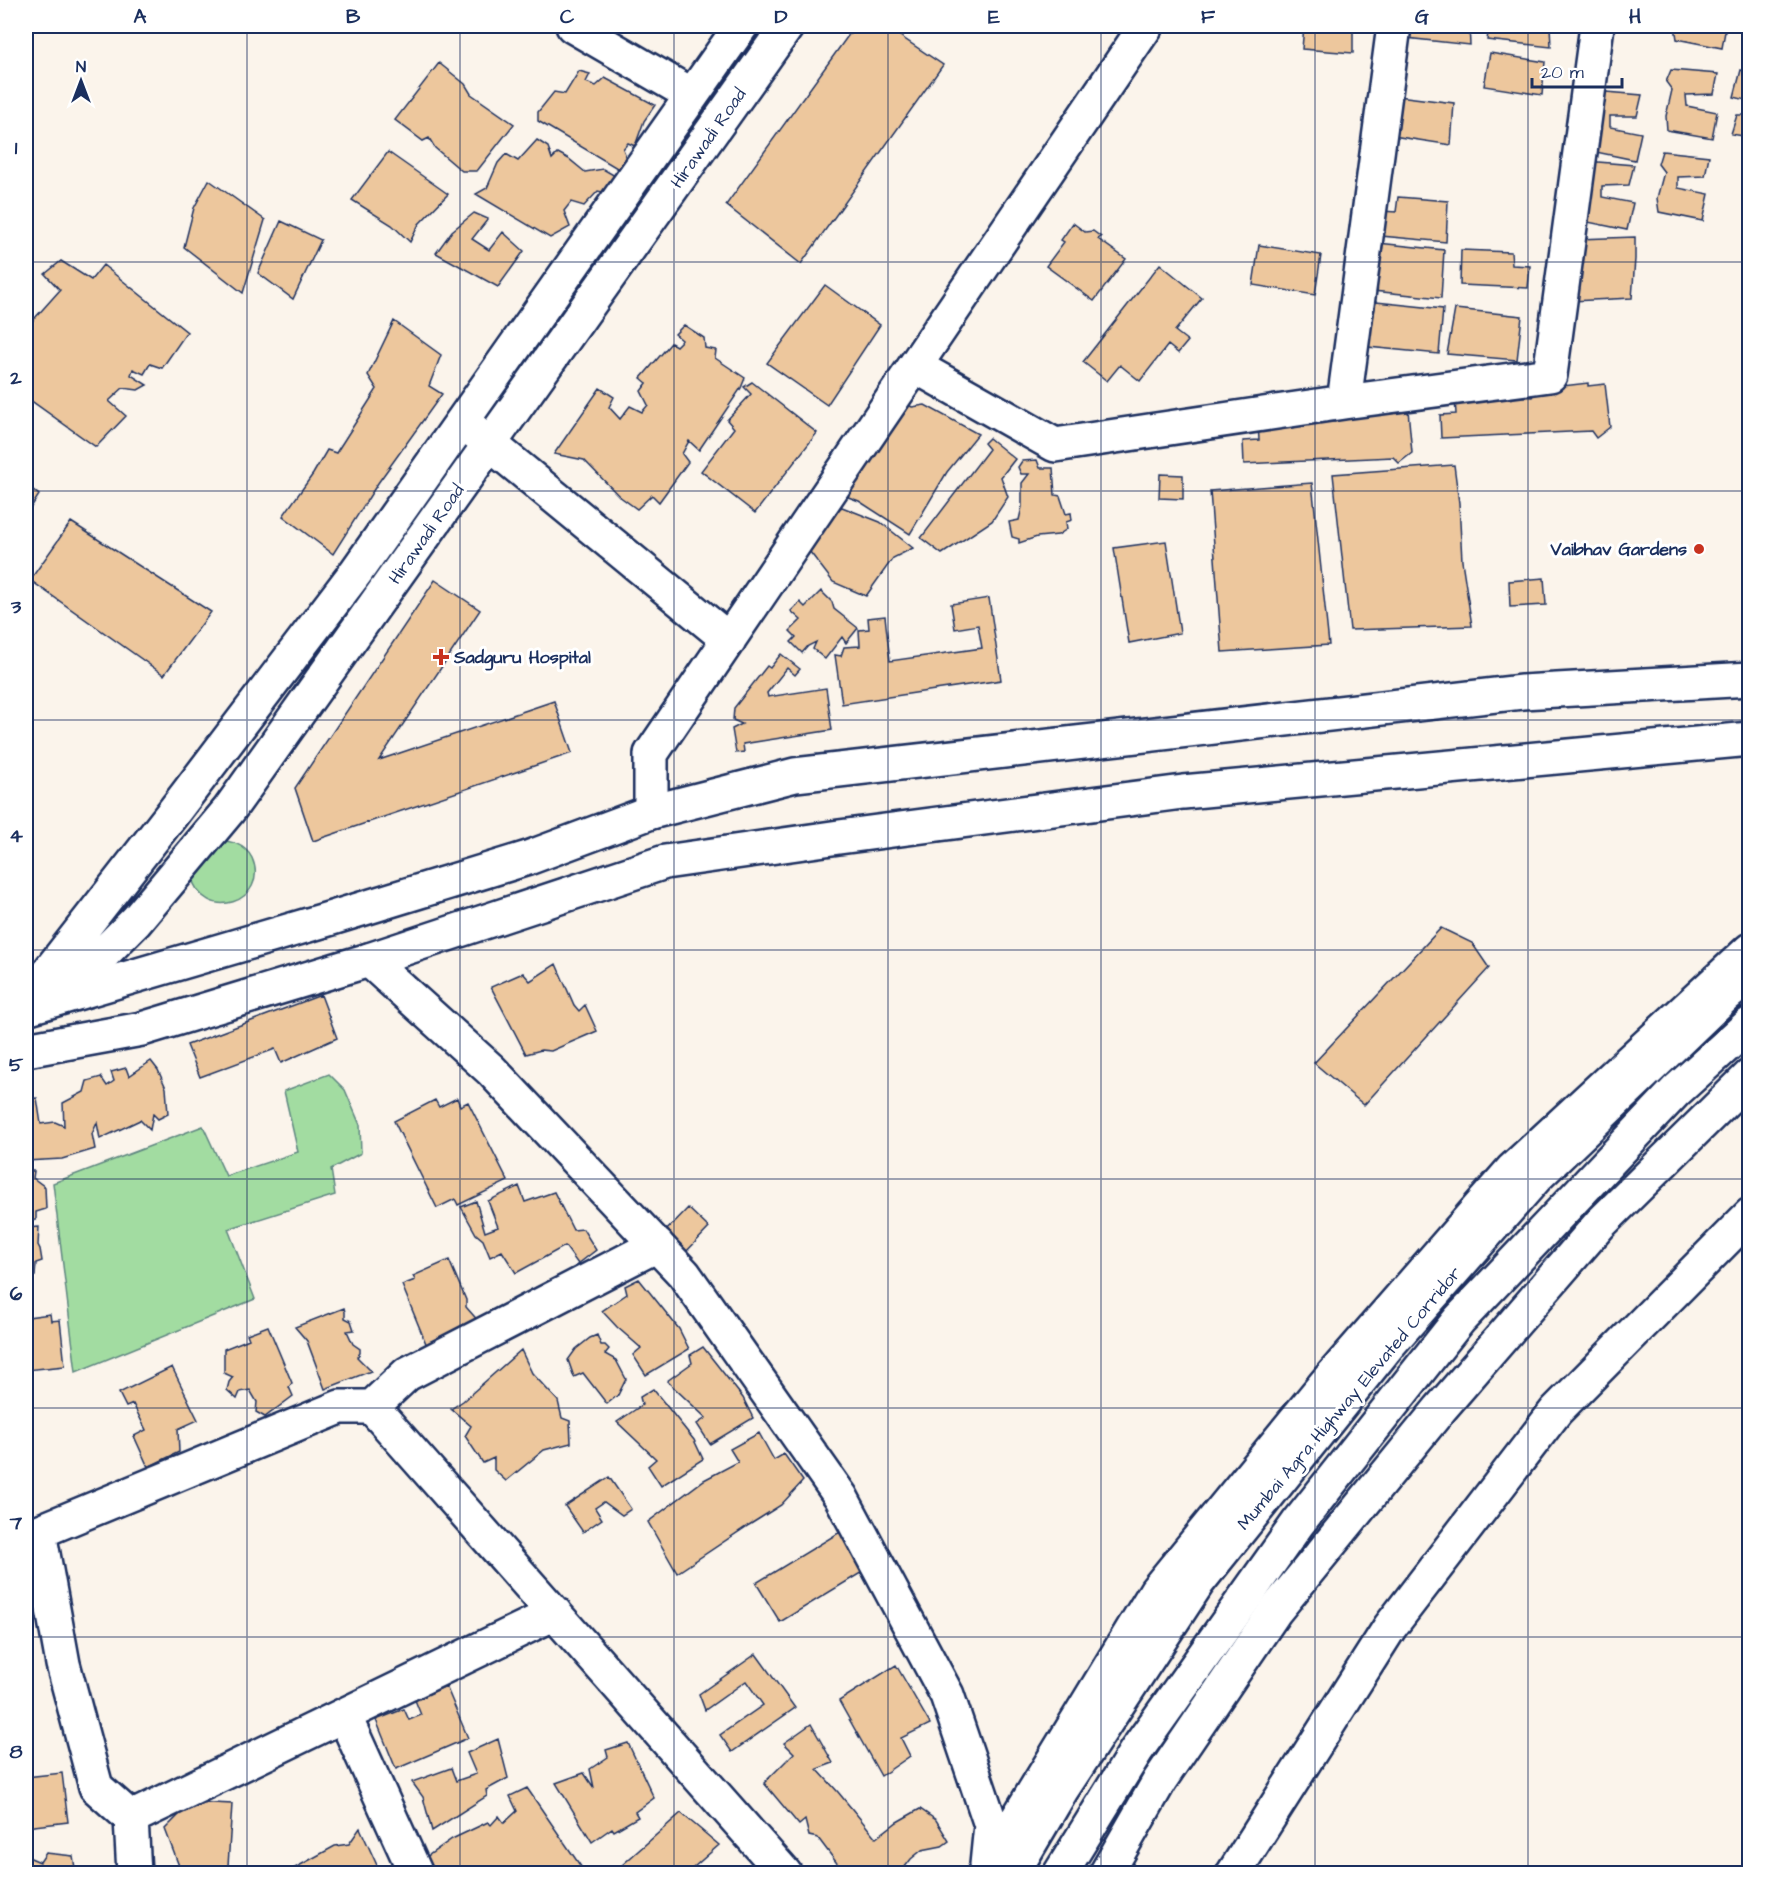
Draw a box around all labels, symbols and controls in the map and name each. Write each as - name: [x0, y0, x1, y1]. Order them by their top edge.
- text: A: [134, 3, 147, 31]
- text: B: [346, 3, 361, 31]
- text: C: [560, 3, 575, 31]
- text: D: [775, 3, 788, 31]
- text: E: [988, 3, 1000, 31]
- text: F: [1201, 3, 1216, 31]
- text: G: [1415, 3, 1429, 31]
- text: H: [1629, 3, 1641, 31]
- north arrow: [51, 51, 111, 111]
- scale bar: [1532, 51, 1622, 89]
- text: N: [76, 56, 86, 78]
- text: 20 m: [1541, 60, 1584, 85]
- street label: Hirawadi Road: [665, 83, 752, 193]
- text: 1: [15, 134, 18, 162]
- text: 2: [9, 364, 22, 392]
- street label: Hirawadi Road: [383, 479, 470, 589]
- place label: Vaibhav Gardens: [1550, 537, 1687, 562]
- marker: Vaibhav Gardens: [1692, 542, 1706, 556]
- text: 3: [10, 593, 22, 621]
- place label: Sadguru Hospital: [453, 645, 591, 671]
- marker: Sadguru Hospital: [432, 648, 450, 666]
- text: 4: [9, 822, 23, 850]
- text: 5: [9, 1051, 24, 1079]
- street label: Mumbai Agra Highway Elevated Corridor: [1232, 1261, 1468, 1536]
- text: 6: [10, 1280, 23, 1308]
- text: 7: [9, 1509, 23, 1537]
- text: 8: [10, 1738, 23, 1766]

